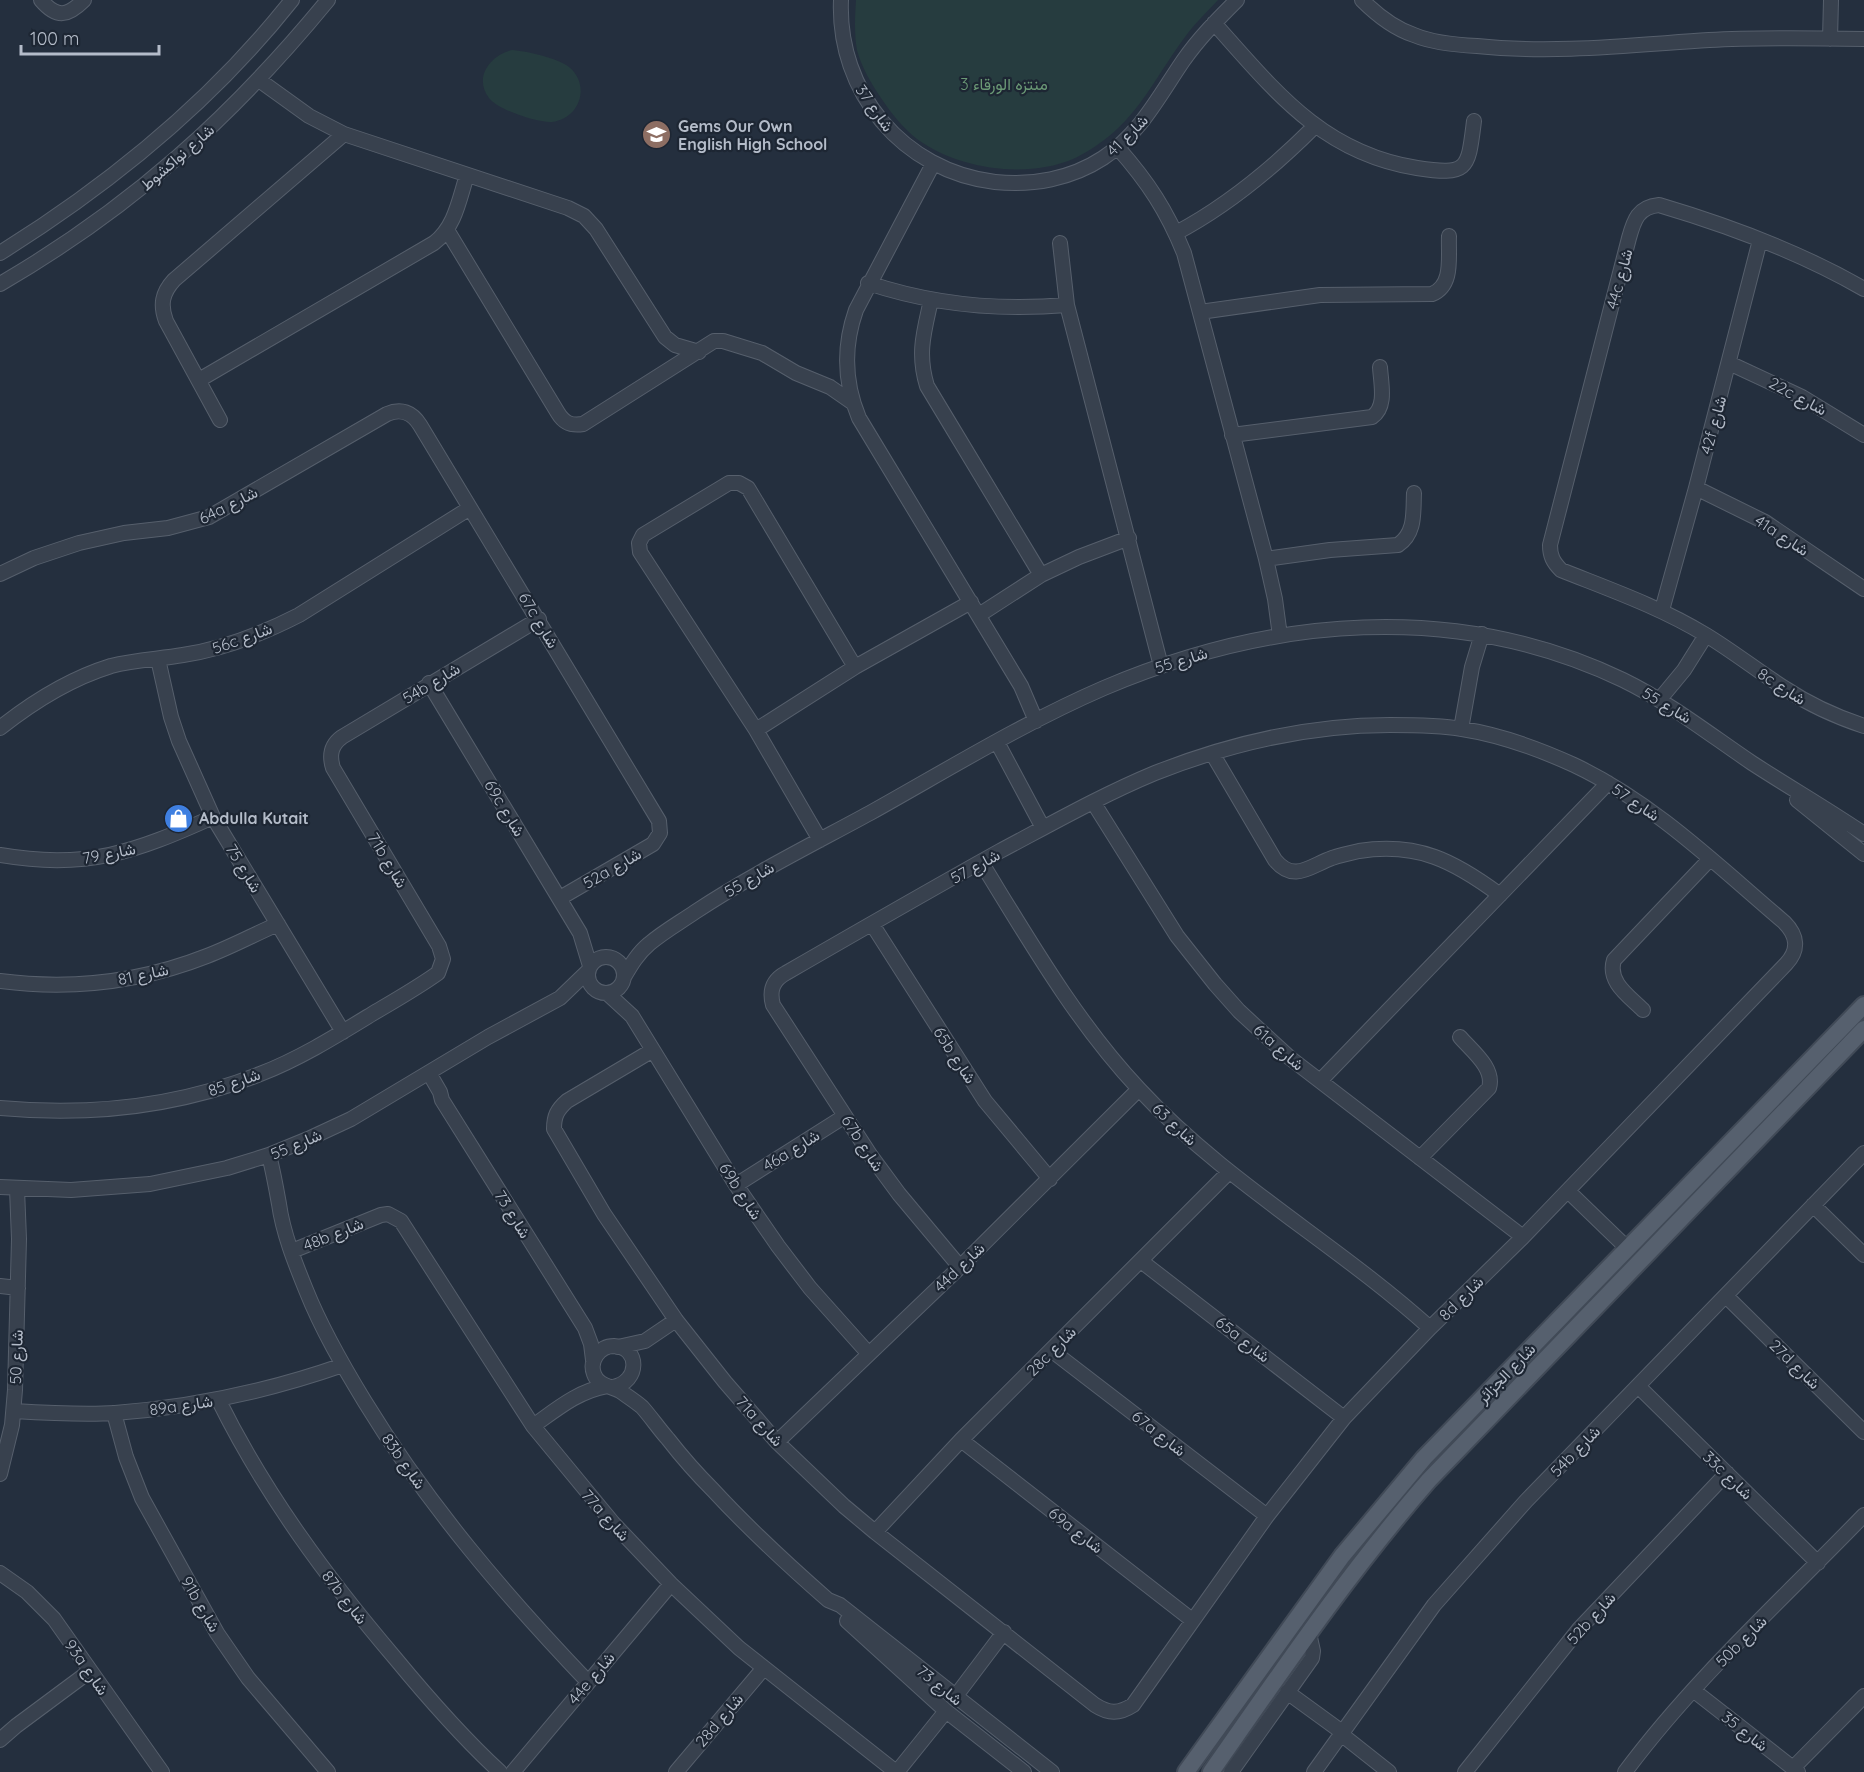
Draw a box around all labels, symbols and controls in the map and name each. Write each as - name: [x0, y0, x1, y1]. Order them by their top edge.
- scale bar: [21, 18, 159, 56]
- text: 100 m: [30, 27, 79, 50]
- park label: منتزه الورقاء 3: [960, 74, 1048, 95]
- street label: شارع 37: [850, 80, 898, 137]
- street label: شارع 41: [1102, 110, 1153, 161]
- place label: Gems Our Own English High School: [678, 116, 827, 154]
- street label: شارع نواكشوط: [136, 119, 219, 196]
- school or university icon: Gems Our Own English High School: [641, 119, 673, 151]
- street label: 44c شارع: [1601, 247, 1639, 312]
- street label: 22c شارع: [1765, 372, 1830, 421]
- street label: 42f شارع: [1696, 394, 1732, 457]
- street label: 64a شارع: [195, 482, 262, 530]
- street label: 41a شارع: [1750, 510, 1813, 562]
- street label: 67c شارع: [513, 588, 563, 653]
- street label: 56c شارع: [209, 618, 275, 660]
- street label: شارع 55: [1152, 643, 1210, 679]
- street label: 54b شارع: [399, 658, 464, 710]
- street label: 8c شارع: [1753, 663, 1810, 711]
- street label: شارع 55: [1638, 683, 1695, 729]
- street label: 69c شارع: [479, 776, 530, 841]
- street label: شارع 57: [1607, 779, 1664, 827]
- shop icon: Abdulla Kutait: [162, 802, 194, 834]
- place label: Abdulla Kutait: [199, 808, 309, 828]
- street label: 71b شارع: [362, 829, 412, 892]
- street label: شارع 79: [81, 838, 138, 870]
- street label: شارع 75: [220, 840, 266, 897]
- street label: 52a شارع: [579, 843, 646, 894]
- street label: شارع 57: [947, 844, 1004, 889]
- street label: شارع 55: [721, 857, 778, 903]
- street label: شارع 81: [116, 959, 170, 991]
- street label: 61a شارع: [1248, 1020, 1308, 1076]
- street label: 65b شارع: [928, 1023, 981, 1088]
- street label: شارع 85: [205, 1064, 263, 1102]
- street label: شارع 63: [1147, 1098, 1201, 1151]
- street label: 67b شارع: [836, 1111, 889, 1176]
- street label: شارع 55: [267, 1124, 326, 1166]
- street label: 46a شارع: [759, 1125, 824, 1177]
- street label: 69b شارع: [714, 1159, 767, 1224]
- street label: شارع 73: [489, 1186, 536, 1243]
- street label: 48b شارع: [300, 1213, 367, 1257]
- street label: 44d شارع: [929, 1238, 990, 1298]
- street label: 8d شارع: [1435, 1272, 1489, 1326]
- street label: 65a شارع: [1211, 1312, 1274, 1368]
- street label: 28c شارع: [1022, 1322, 1082, 1382]
- street label: شارع 50: [5, 1329, 29, 1385]
- street label: 27d شارع: [1764, 1335, 1825, 1395]
- street label: شارع الجزائر: [1472, 1339, 1541, 1409]
- street label: 89a شارع: [148, 1391, 214, 1421]
- street label: 71a شارع: [731, 1392, 788, 1452]
- street label: 67a شارع: [1127, 1406, 1190, 1462]
- street label: 54b شارع: [1546, 1421, 1606, 1482]
- street label: 83b شارع: [376, 1429, 430, 1494]
- street label: 33c شارع: [1697, 1446, 1757, 1505]
- street label: 77a شارع: [576, 1485, 634, 1546]
- street label: 69a شارع: [1043, 1502, 1107, 1559]
- street label: 87b شارع: [316, 1566, 372, 1629]
- street label: 91b شارع: [175, 1572, 225, 1637]
- street label: 52b شارع: [1562, 1588, 1621, 1650]
- street label: 50b شارع: [1711, 1611, 1772, 1672]
- street label: 93a شارع: [59, 1635, 113, 1700]
- street label: 44e شارع: [563, 1648, 620, 1710]
- street label: شارع 73: [912, 1661, 967, 1711]
- street label: 28d شارع: [691, 1689, 749, 1752]
- street label: شارع 35: [1716, 1707, 1772, 1757]

